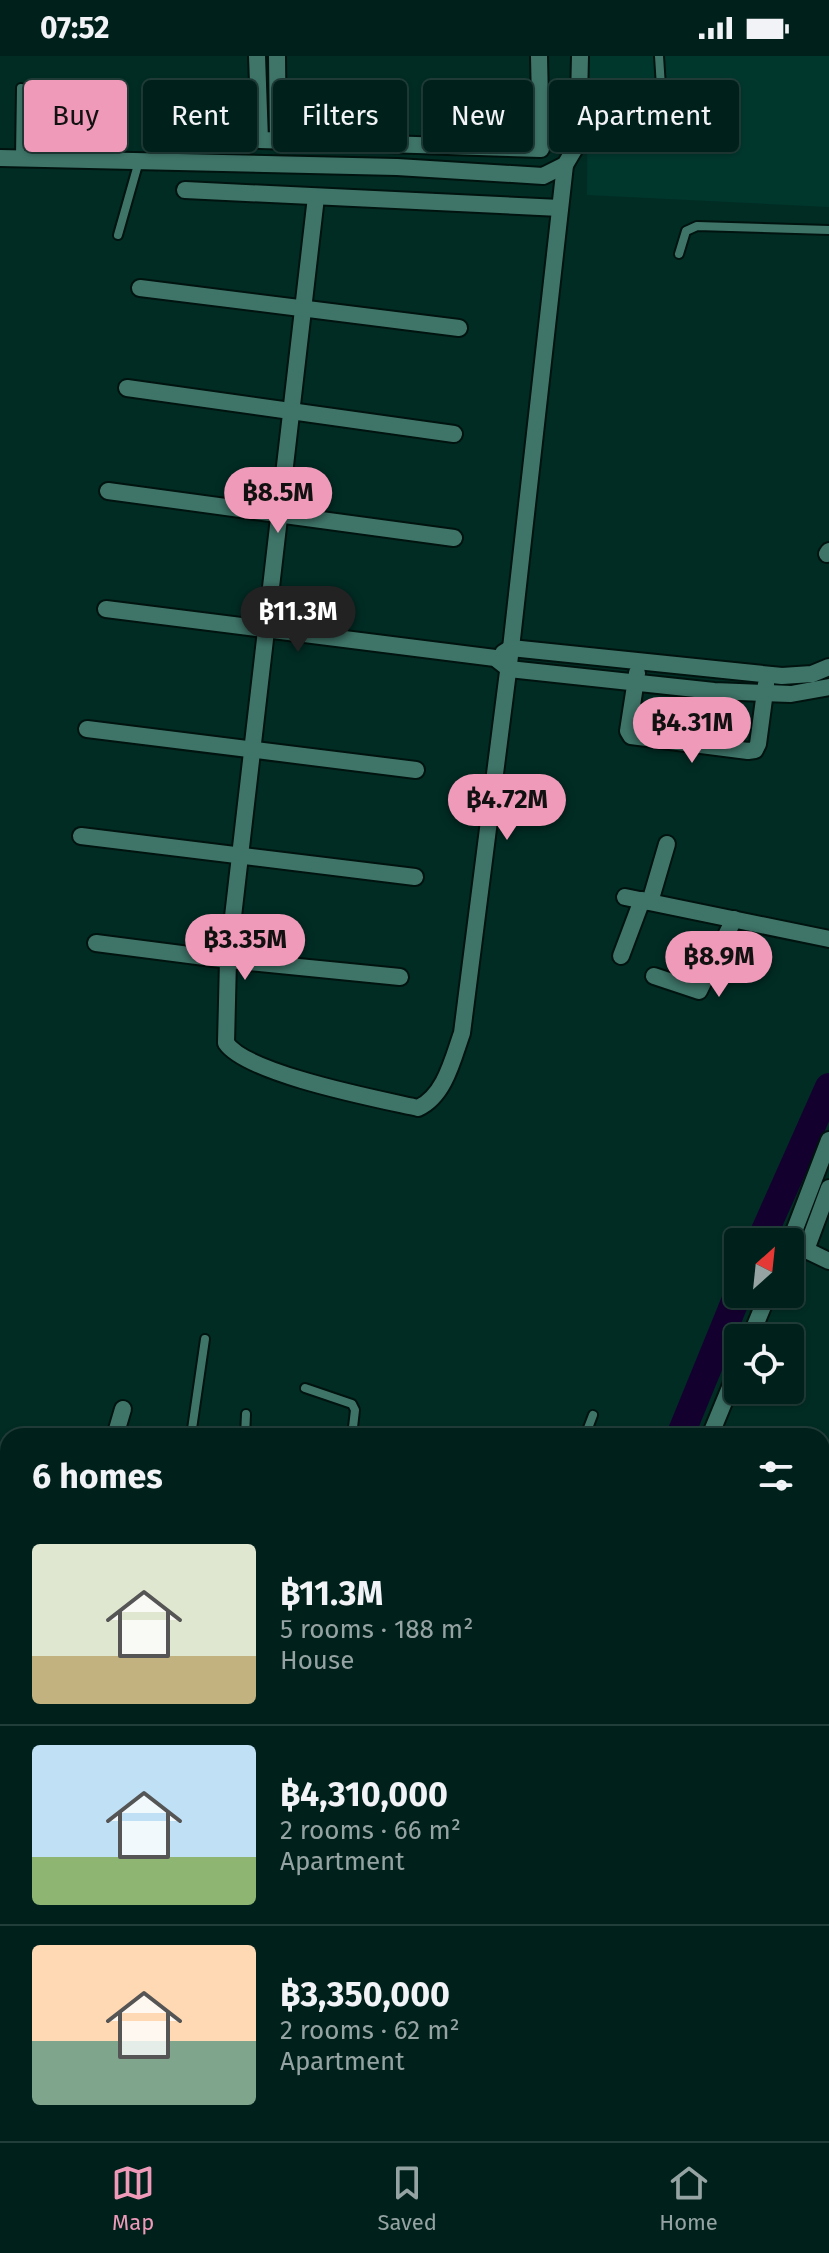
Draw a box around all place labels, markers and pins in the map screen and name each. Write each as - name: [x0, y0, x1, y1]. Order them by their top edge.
- pin: ฿8.5M: [222, 467, 334, 535]
- pin: ฿11.3M: [233, 586, 363, 654]
- pin: ฿4.31M: [627, 697, 757, 765]
- pin: ฿4.72M: [442, 774, 572, 842]
- pin: ฿3.35M: [180, 914, 310, 982]
- pin: ฿8.9M: [663, 931, 775, 999]

